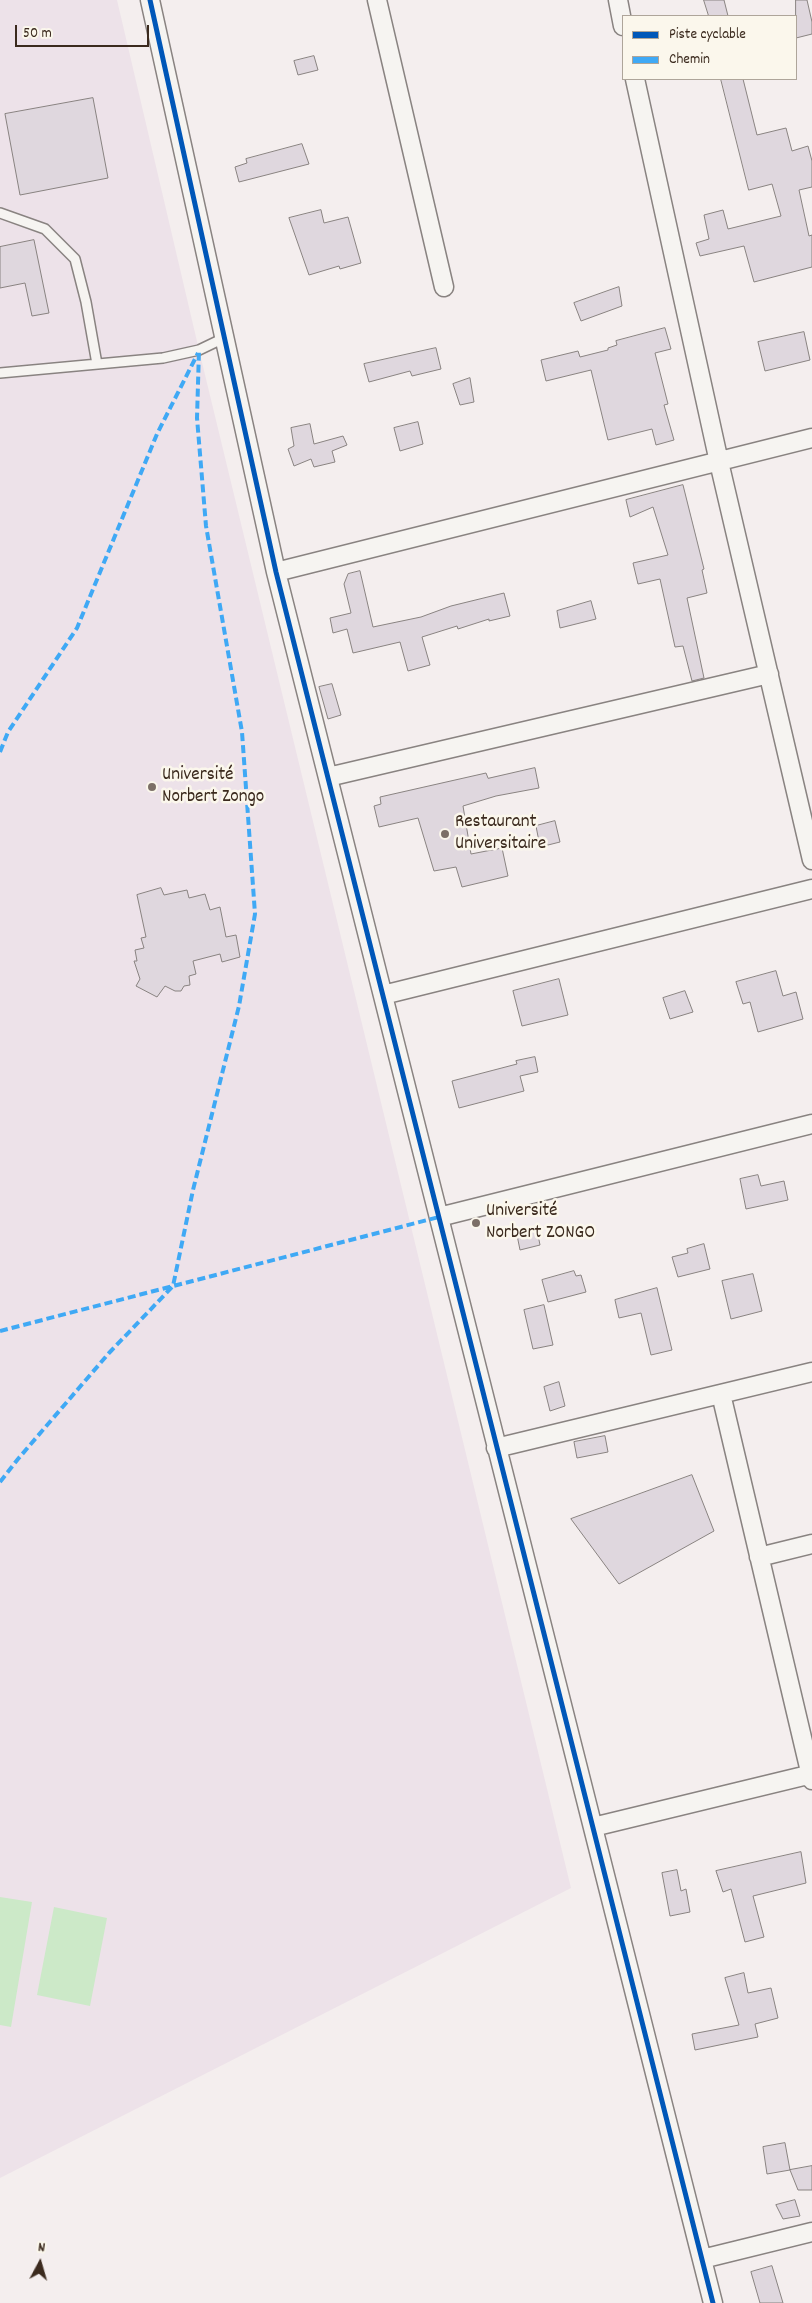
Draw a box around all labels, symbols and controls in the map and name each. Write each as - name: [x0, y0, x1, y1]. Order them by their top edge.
- scale bar: [18, 15, 151, 47]
- legend: [622, 15, 797, 80]
- text: 50 m: [23, 23, 52, 45]
- text: Piste cyclable: [669, 24, 746, 46]
- text: Chemin: [669, 49, 710, 71]
- place label: Université Norbert Zongo: [162, 765, 264, 809]
- marker: Université Norbert Zongo: [146, 781, 158, 793]
- place label: Restaurant Universitaire: [455, 812, 546, 856]
- marker: Restaurant Universitaire: [439, 828, 451, 840]
- place label: Université Norbert ZONGO: [486, 1201, 595, 1245]
- marker: Université Norbert ZONGO: [470, 1217, 482, 1229]
- north arrow: [15, 2238, 65, 2288]
- text: N: [37, 2238, 46, 2258]

